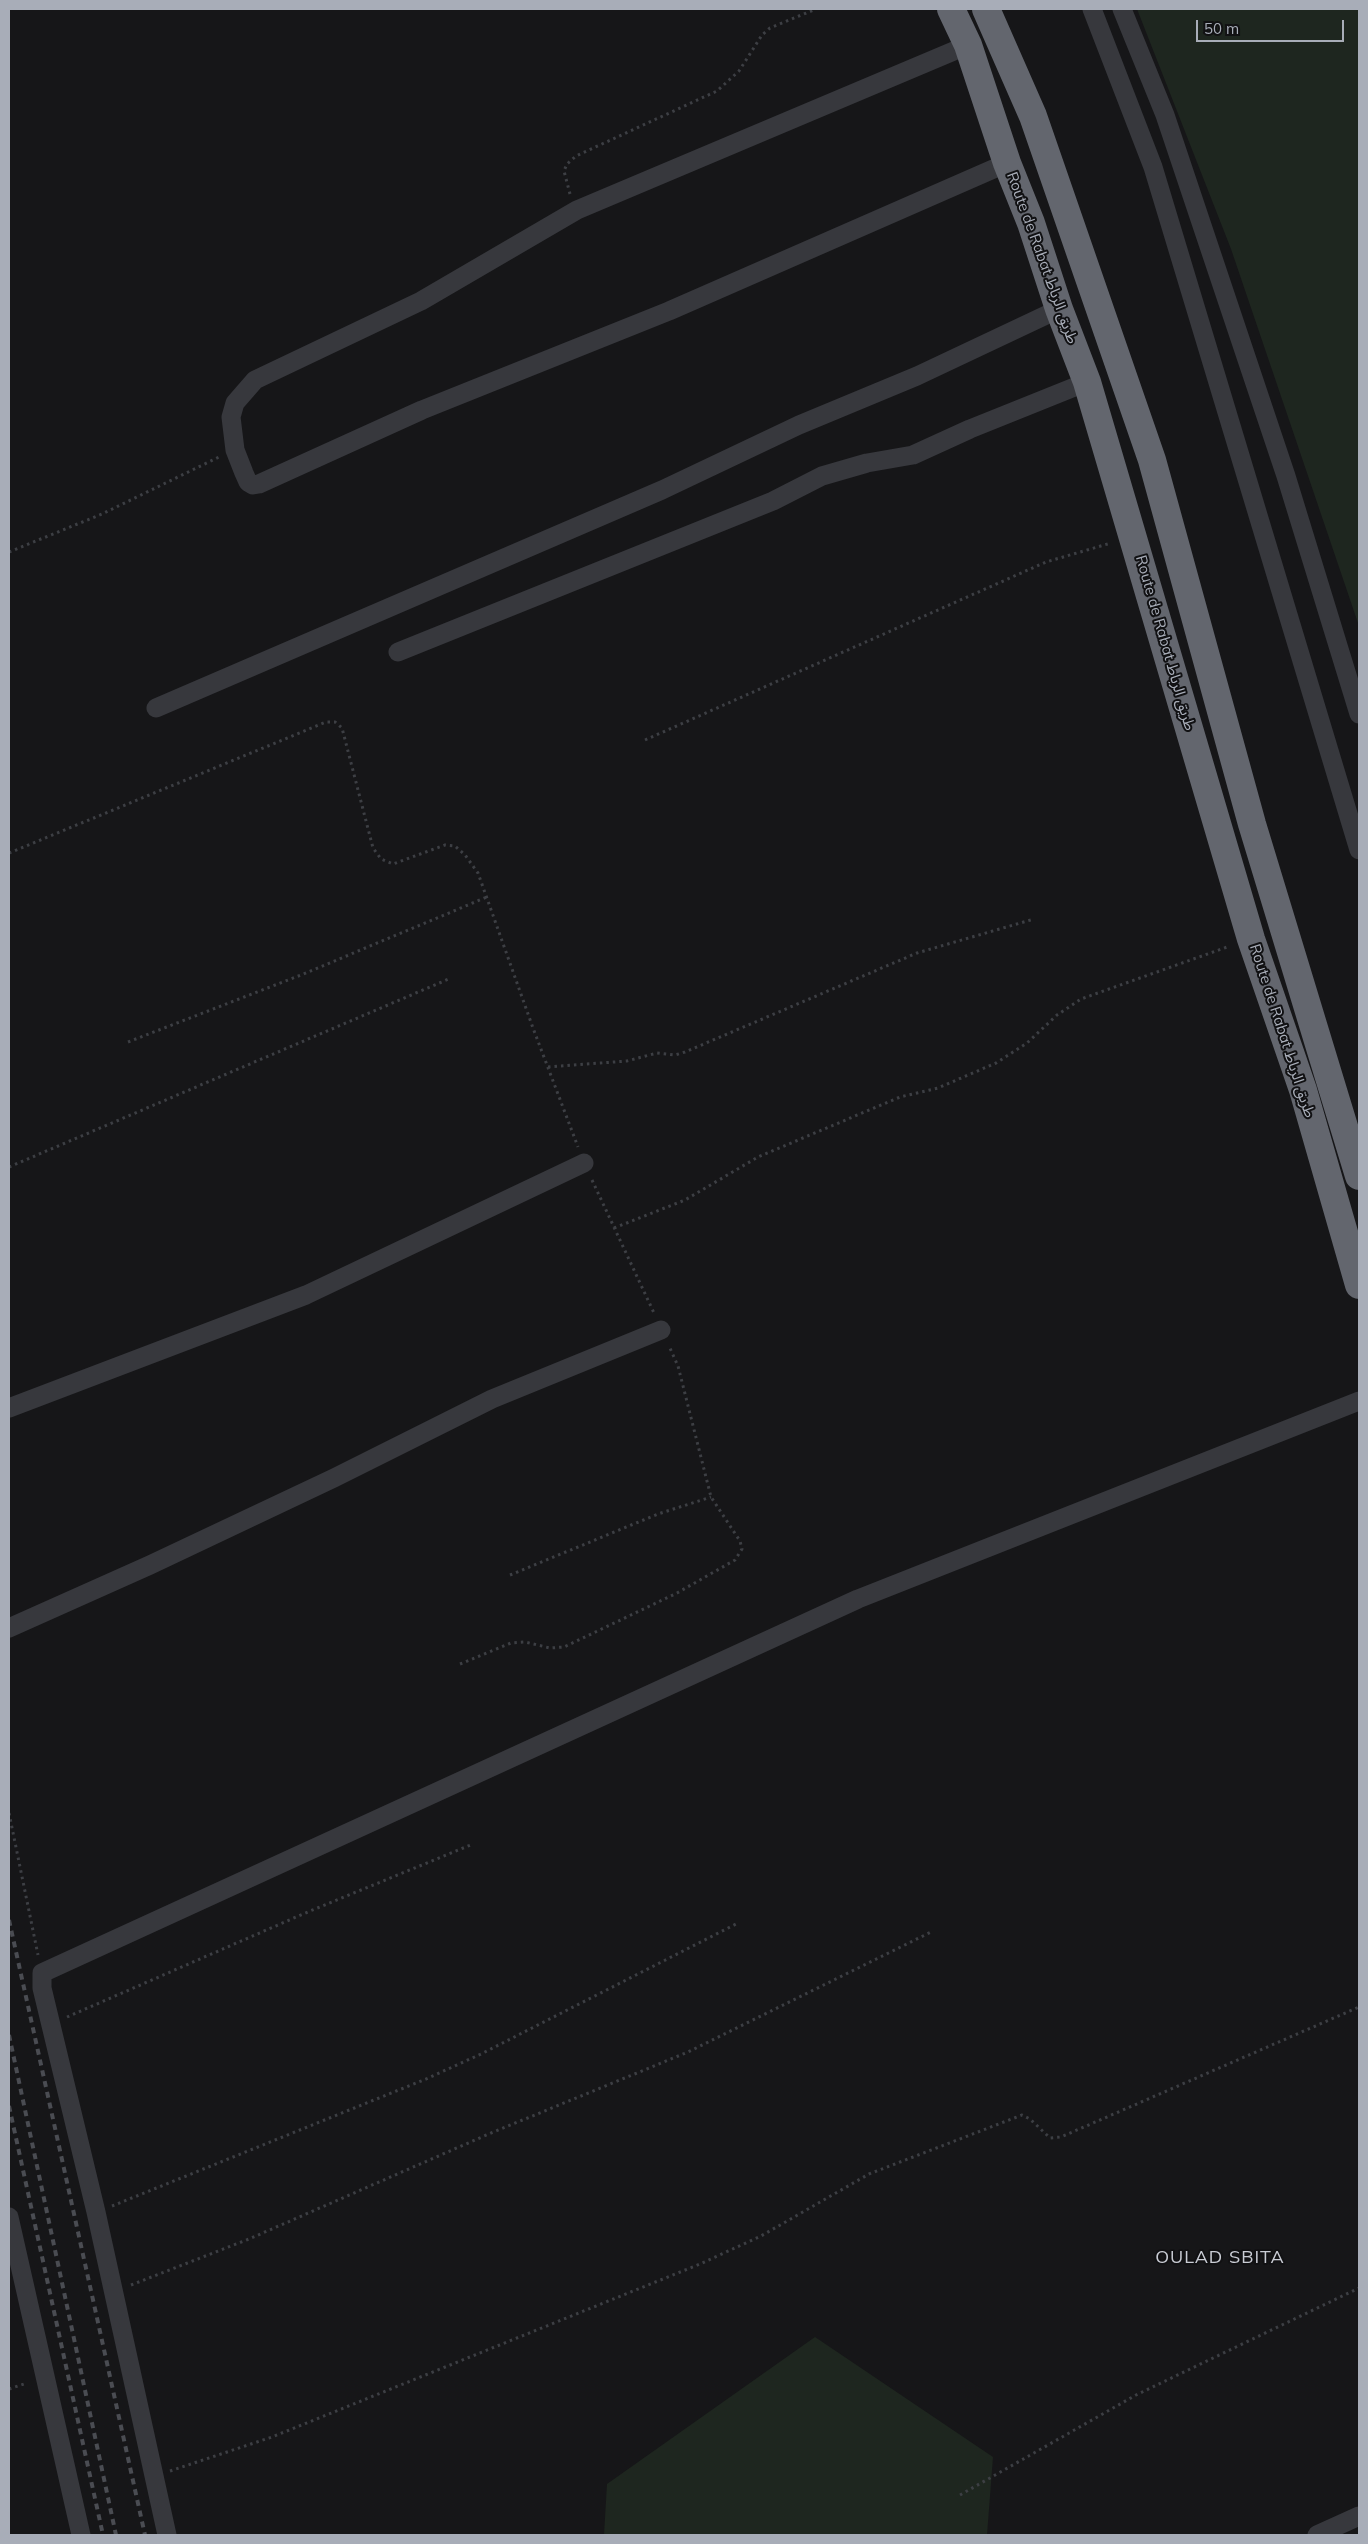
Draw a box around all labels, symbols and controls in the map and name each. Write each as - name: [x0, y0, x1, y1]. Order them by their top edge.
- scale bar: [1198, 10, 1346, 42]
- text: 50 m: [1204, 19, 1239, 38]
- street label: Route de Rabat طريق الرباط: [1002, 170, 1082, 346]
- street label: Route de Rabat طريق الرباط: [1131, 553, 1199, 733]
- street label: Route de Rabat طريق الرباط: [1245, 942, 1319, 1120]
- district label: OULAD SBITA: [1154, 2247, 1286, 2269]

